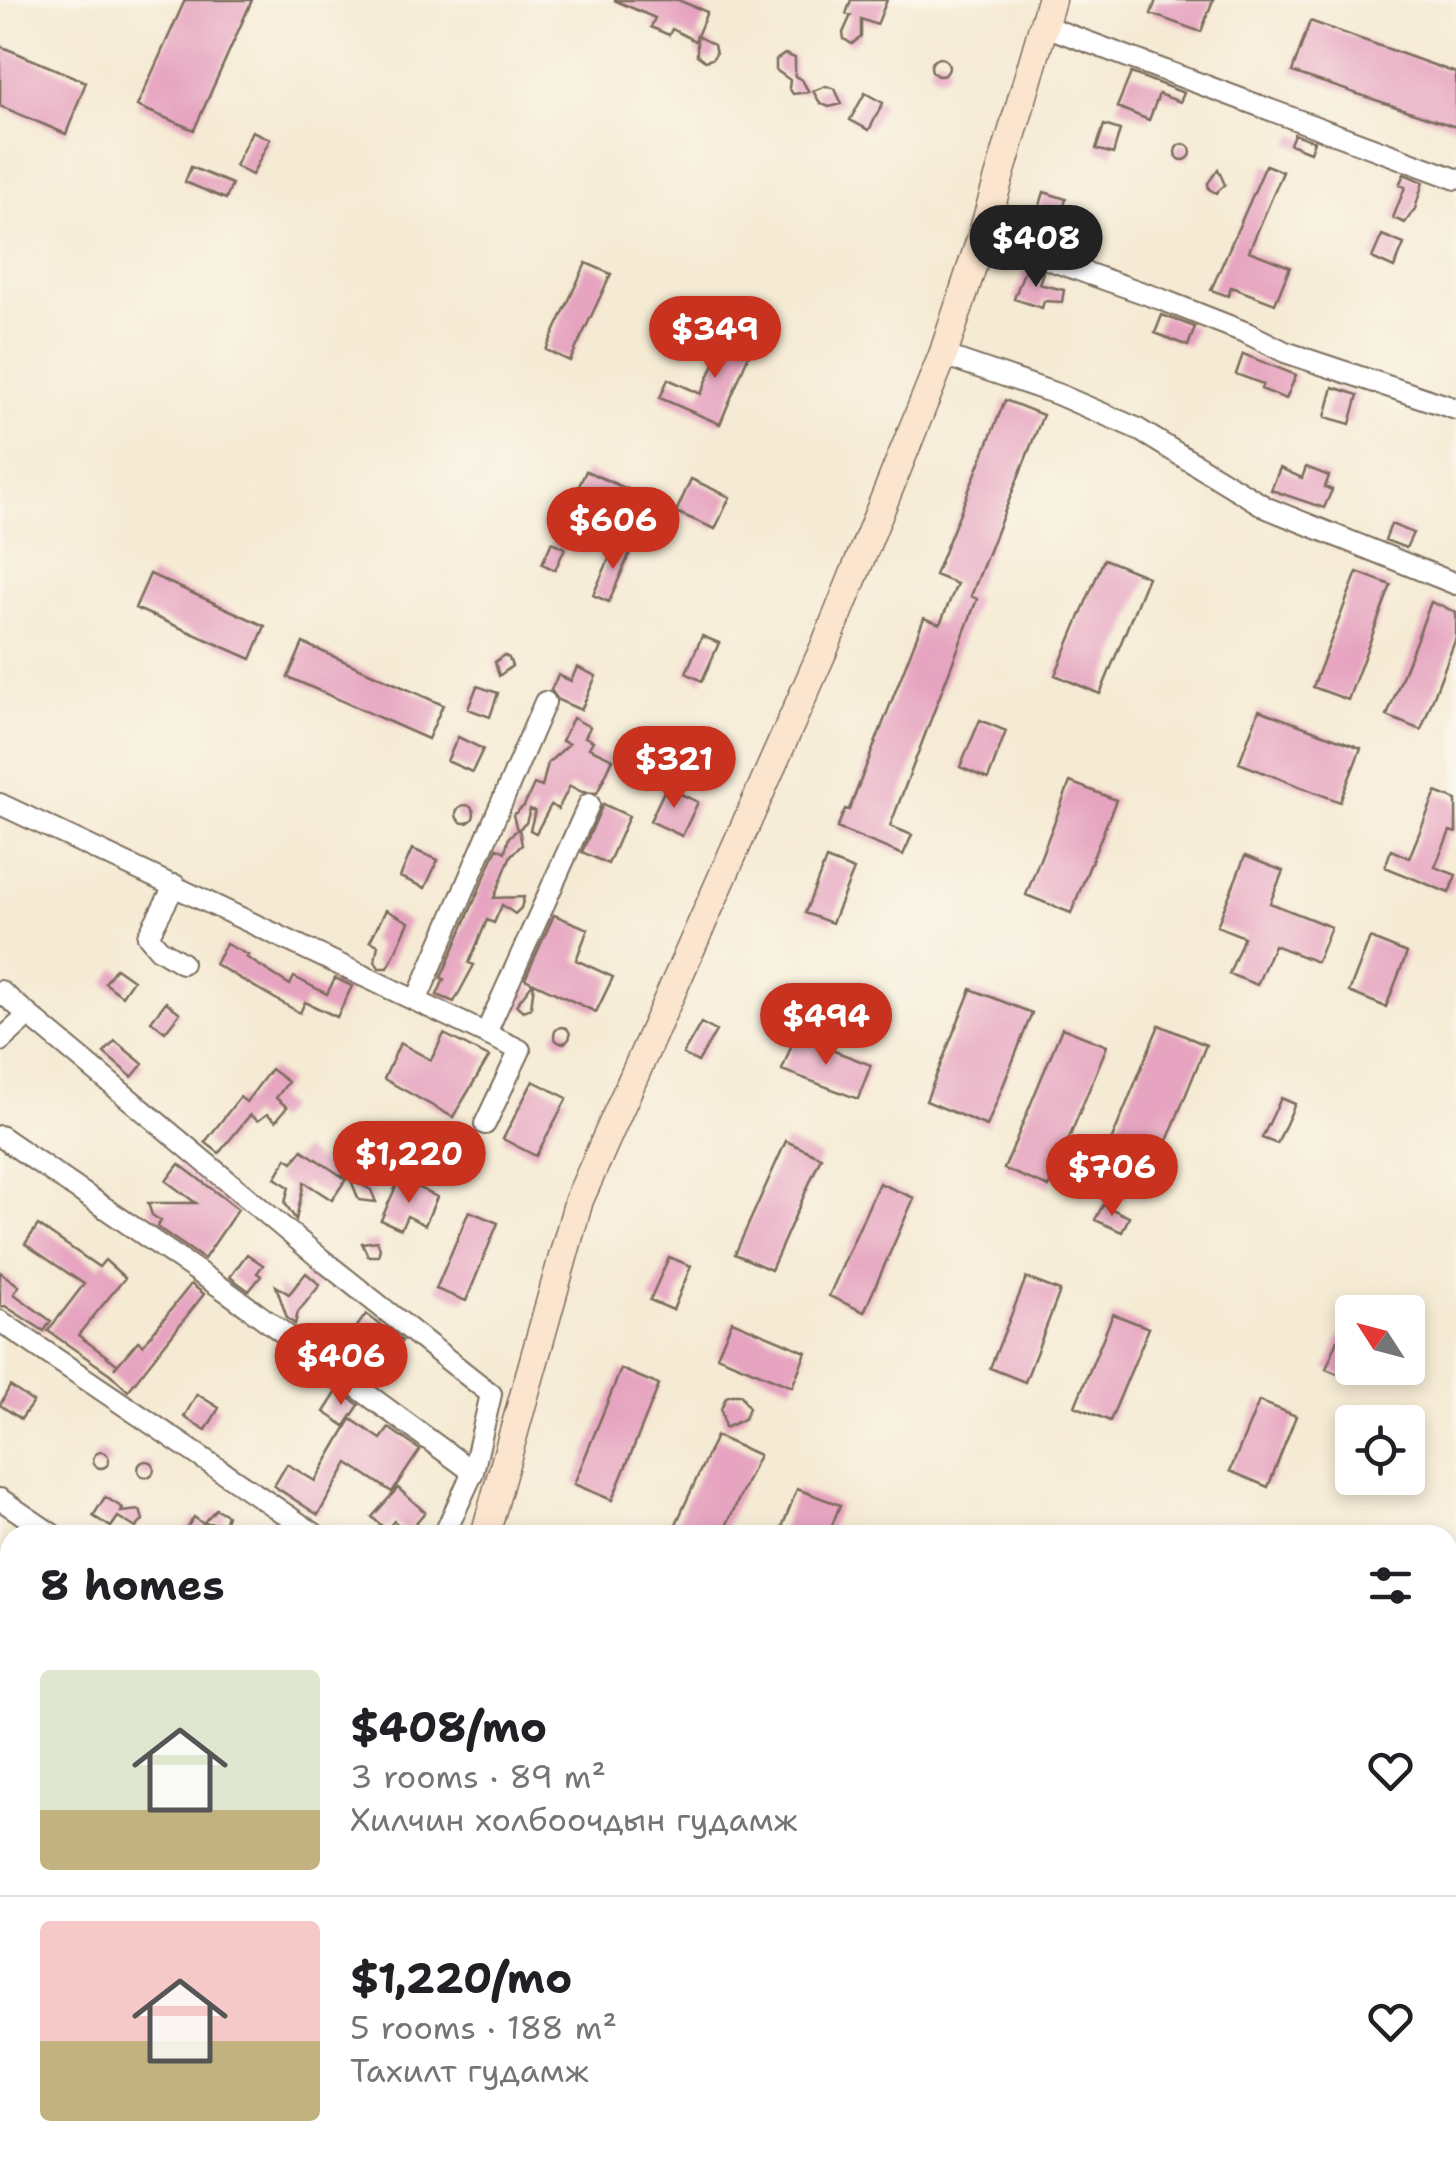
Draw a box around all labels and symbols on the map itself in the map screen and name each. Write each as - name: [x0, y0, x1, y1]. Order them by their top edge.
- pin: $408: [977, 205, 1095, 290]
- pin: $349: [656, 296, 774, 381]
- pin: $606: [554, 487, 672, 572]
- pin: $321: [615, 726, 733, 811]
- pin: $494: [767, 983, 885, 1068]
- pin: $1,220: [328, 1121, 490, 1206]
- pin: $706: [1053, 1134, 1171, 1219]
- north arrow: [1335, 1295, 1425, 1385]
- pin: $406: [282, 1323, 400, 1408]

